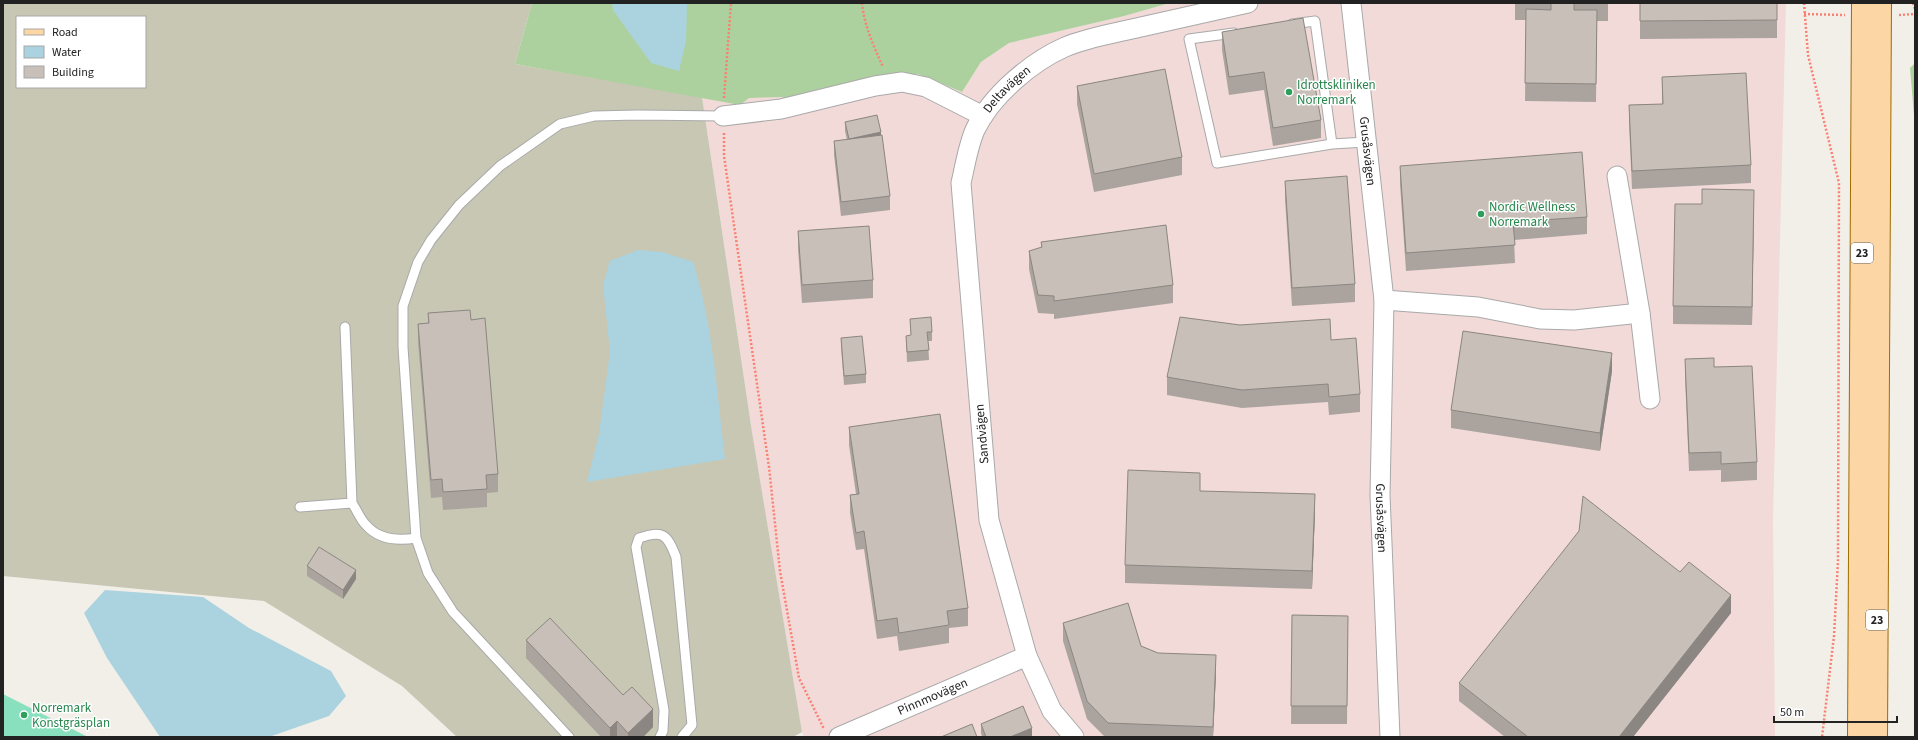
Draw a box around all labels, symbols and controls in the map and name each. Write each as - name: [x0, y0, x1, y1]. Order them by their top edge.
- legend: [16, 16, 146, 88]
- text: Road: [52, 24, 78, 41]
- text: Water: [52, 44, 82, 61]
- street label: Deltavägen: [979, 61, 1035, 117]
- text: Building: [52, 64, 94, 81]
- place label: Idrottskliniken Norremark: [1297, 76, 1376, 109]
- marker: Idrottskliniken Norremark: [1284, 87, 1294, 97]
- street label: Grusåsvägen: [1355, 116, 1380, 187]
- place label: Nordic Wellness Norremark: [1489, 198, 1576, 231]
- marker: Nordic Wellness Norremark: [1476, 209, 1486, 219]
- road number: 23: [1851, 243, 1873, 263]
- street label: Sandvägen: [970, 403, 994, 465]
- street label: Grusåsvägen: [1371, 483, 1391, 553]
- road number: 23: [1866, 610, 1888, 630]
- street label: Pinnmovägen: [895, 674, 971, 720]
- scale bar: [1774, 698, 1897, 724]
- place label: Norremark Konstgräsplan: [32, 699, 110, 732]
- text: 50 m: [1780, 704, 1804, 721]
- marker: Norremark Konstgräsplan: [19, 710, 29, 720]

